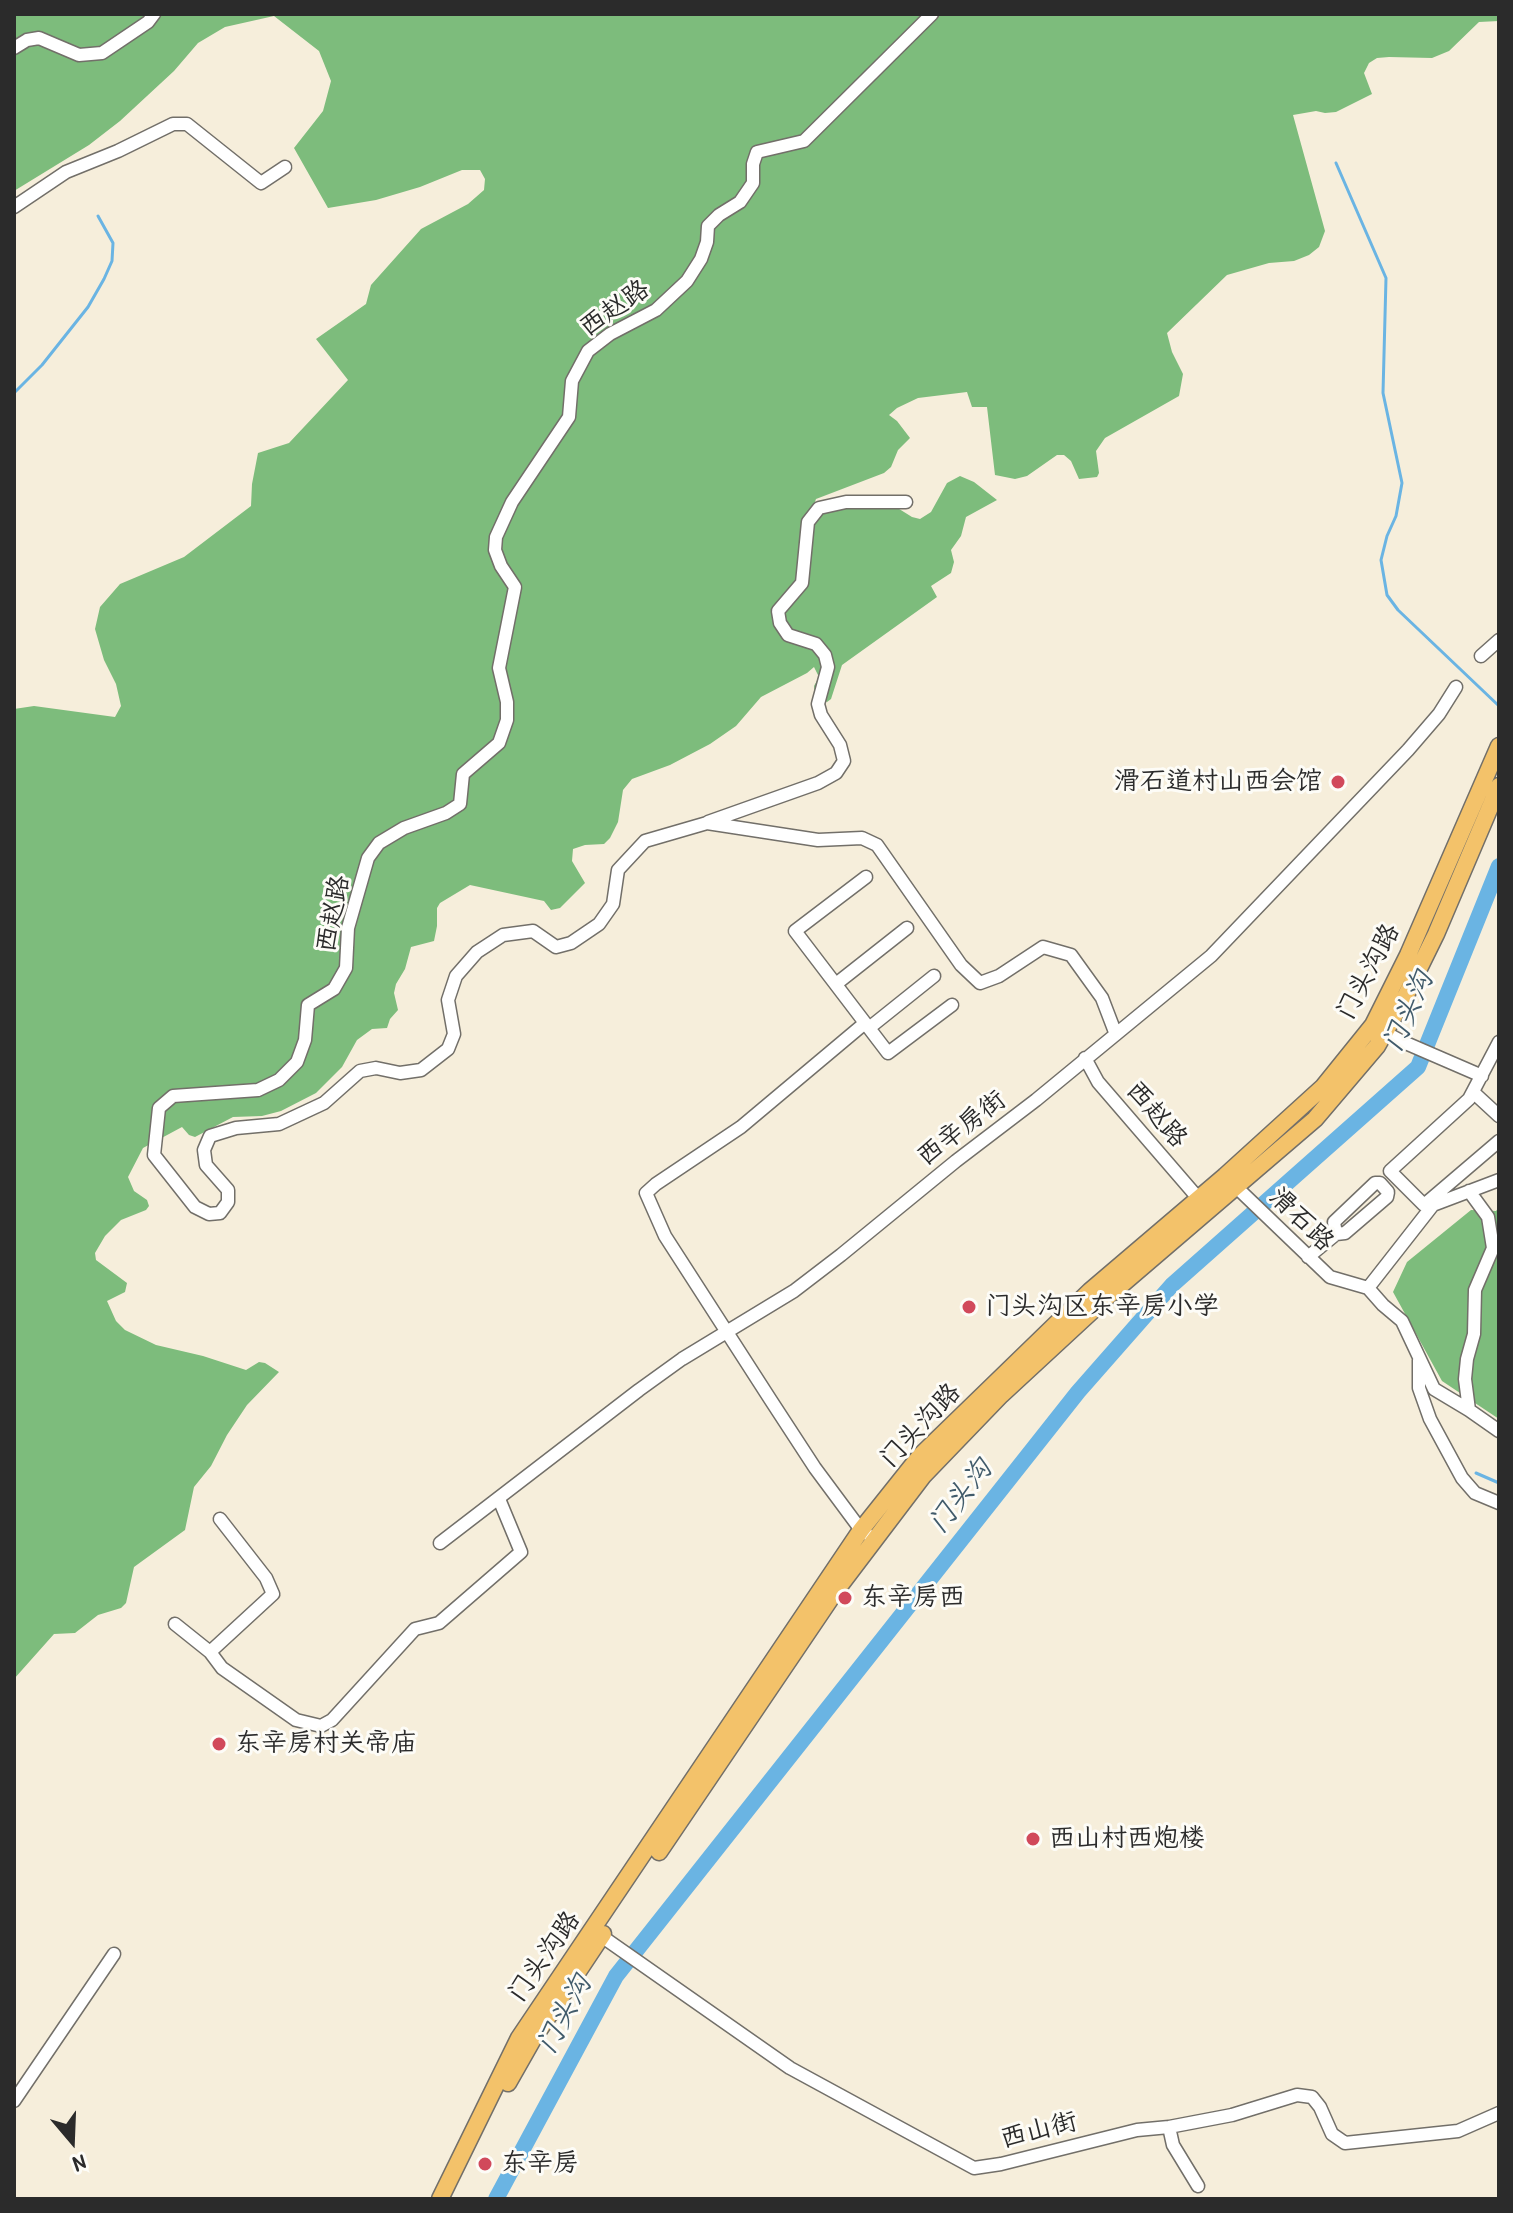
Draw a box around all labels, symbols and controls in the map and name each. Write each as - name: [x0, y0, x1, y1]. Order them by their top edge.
- street label: 西赵路: [574, 274, 656, 344]
- place label: 滑石道村山西会馆: [1114, 766, 1322, 798]
- marker: 滑石道村山西会馆: [1329, 773, 1347, 791]
- street label: 西赵路: [311, 873, 357, 955]
- street label: 门头沟路: [1331, 919, 1407, 1025]
- water label: 门头沟: [1377, 967, 1441, 1057]
- street label: 西赵路: [1119, 1075, 1193, 1155]
- street label: 西辛房街: [911, 1085, 1013, 1173]
- street label: 滑石路: [1262, 1182, 1340, 1258]
- place label: 门头沟区东辛房小学: [985, 1291, 1219, 1323]
- marker: 门头沟区东辛房小学: [960, 1298, 978, 1316]
- street label: 门头沟路: [874, 1377, 968, 1475]
- water label: 门头沟: [922, 1454, 1000, 1540]
- place label: 东辛房西: [861, 1582, 965, 1614]
- marker: 东辛房西: [836, 1589, 854, 1607]
- place label: 东辛房村关帝庙: [235, 1728, 417, 1760]
- marker: 东辛房村关帝庙: [210, 1735, 228, 1753]
- place label: 西山村西炮楼: [1049, 1823, 1205, 1855]
- marker: 西山村西炮楼: [1024, 1830, 1042, 1848]
- street label: 门头沟路: [502, 1905, 588, 2009]
- water label: 门头沟: [530, 1970, 600, 2060]
- north arrow: [32, 2101, 112, 2181]
- street label: 西山街: [997, 2106, 1081, 2156]
- text: N: [69, 2148, 90, 2180]
- place label: 东辛房: [501, 2148, 579, 2180]
- marker: 东辛房: [476, 2155, 494, 2173]

